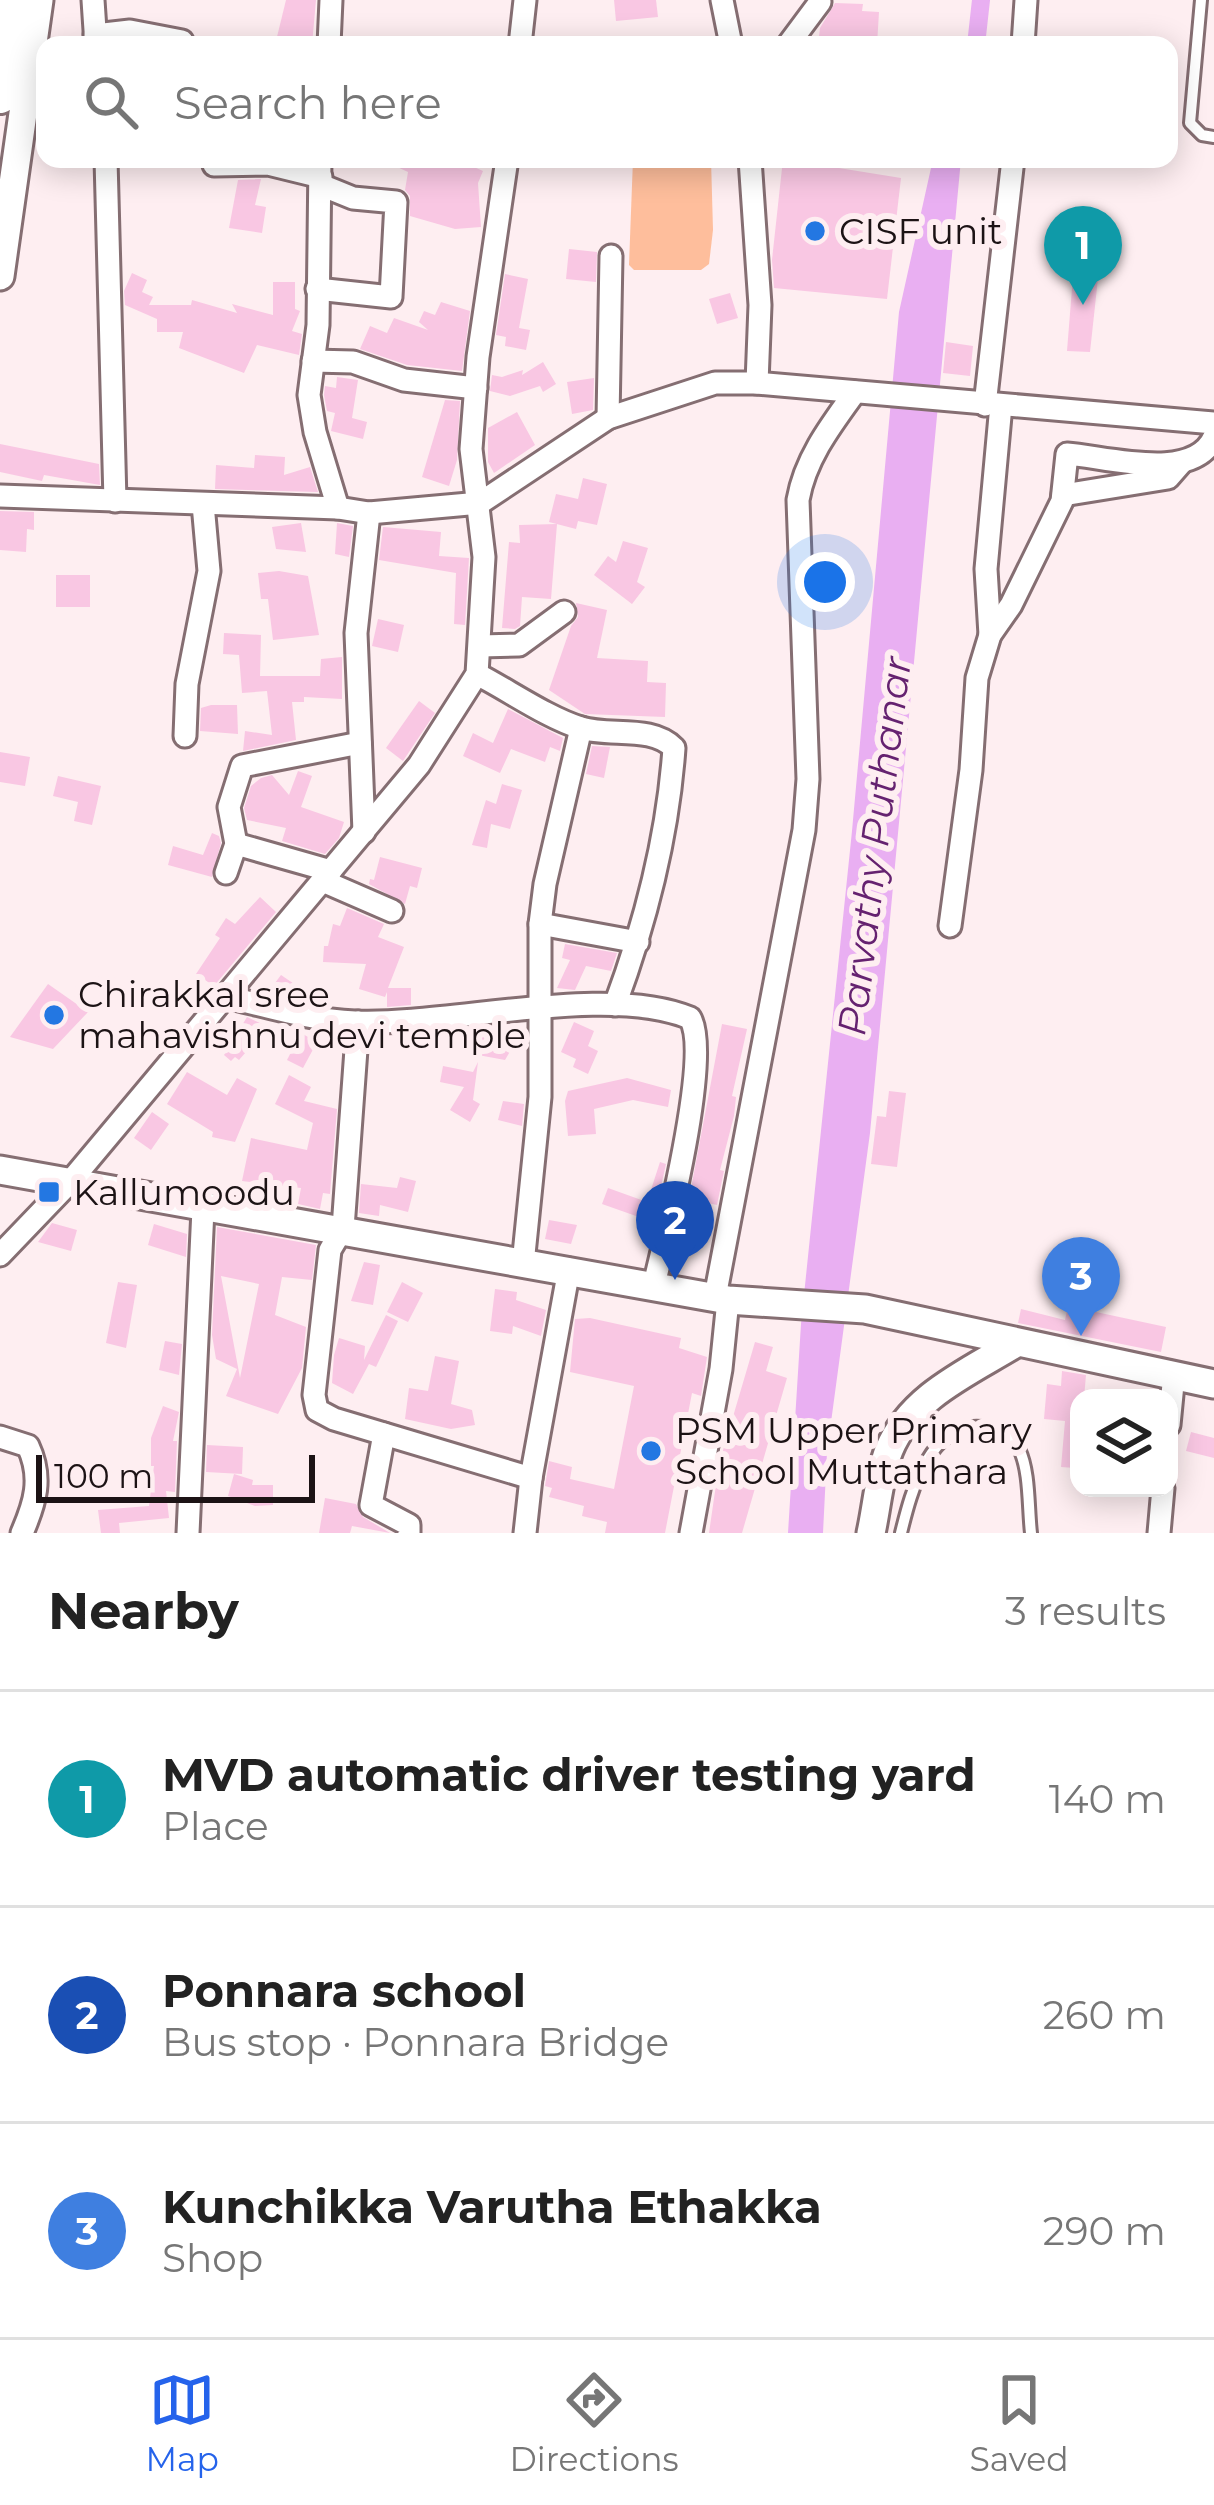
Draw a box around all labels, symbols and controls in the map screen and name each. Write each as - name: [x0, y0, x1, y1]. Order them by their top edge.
- search box: [36, 36, 1178, 168]
- icon: search: [78, 69, 144, 135]
- text: Search here: [174, 75, 442, 130]
- pin: 1: [1044, 206, 1122, 305]
- place label: CISF unit: [839, 209, 1002, 253]
- marker: CISF unit: [802, 218, 828, 244]
- your location: [795, 552, 855, 612]
- water label: Parvathy Puthanar: [827, 652, 921, 1038]
- place label: Chirakkal sree mahavishnu devi temple: [78, 972, 526, 1057]
- marker: Chirakkal sree mahavishnu devi temple: [41, 1002, 67, 1028]
- place label: Kallumoodu: [73, 1170, 295, 1214]
- marker: Kallumoodu: [36, 1179, 62, 1205]
- pin: 2: [636, 1181, 714, 1280]
- pin: 3: [1042, 1237, 1120, 1336]
- map controls: [1070, 1389, 1178, 1497]
- button: layers: [1070, 1389, 1178, 1497]
- place label: PSM Upper Primary School Muttathara: [675, 1408, 1032, 1493]
- marker: PSM Upper Primary School Muttathara: [638, 1438, 664, 1464]
- scale bar: [36, 1449, 315, 1502]
- text: 100 m: [54, 1456, 153, 1496]
- text: Nearby: [48, 1580, 239, 1642]
- text: 3 results: [1005, 1587, 1166, 1635]
- text: MVD automatic driver testing yard: [162, 1747, 976, 1802]
- text: 1: [79, 1775, 95, 1823]
- text: 140 m: [1049, 1775, 1166, 1823]
- text: Place: [162, 1802, 269, 1850]
- text: Ponnara school: [162, 1963, 526, 2018]
- text: 2: [75, 1991, 99, 2039]
- text: 260 m: [1043, 1991, 1166, 2039]
- text: Bus stop · Ponnara Bridge: [162, 2018, 669, 2066]
- text: Kunchikka Varutha Ethakka: [162, 2179, 822, 2234]
- text: 3: [75, 2207, 99, 2255]
- text: 290 m: [1043, 2207, 1166, 2255]
- text: Shop: [162, 2234, 263, 2282]
- tab: Map: [145, 2367, 219, 2479]
- tab: Directions: [510, 2367, 679, 2479]
- tab: Saved: [969, 2367, 1069, 2479]

